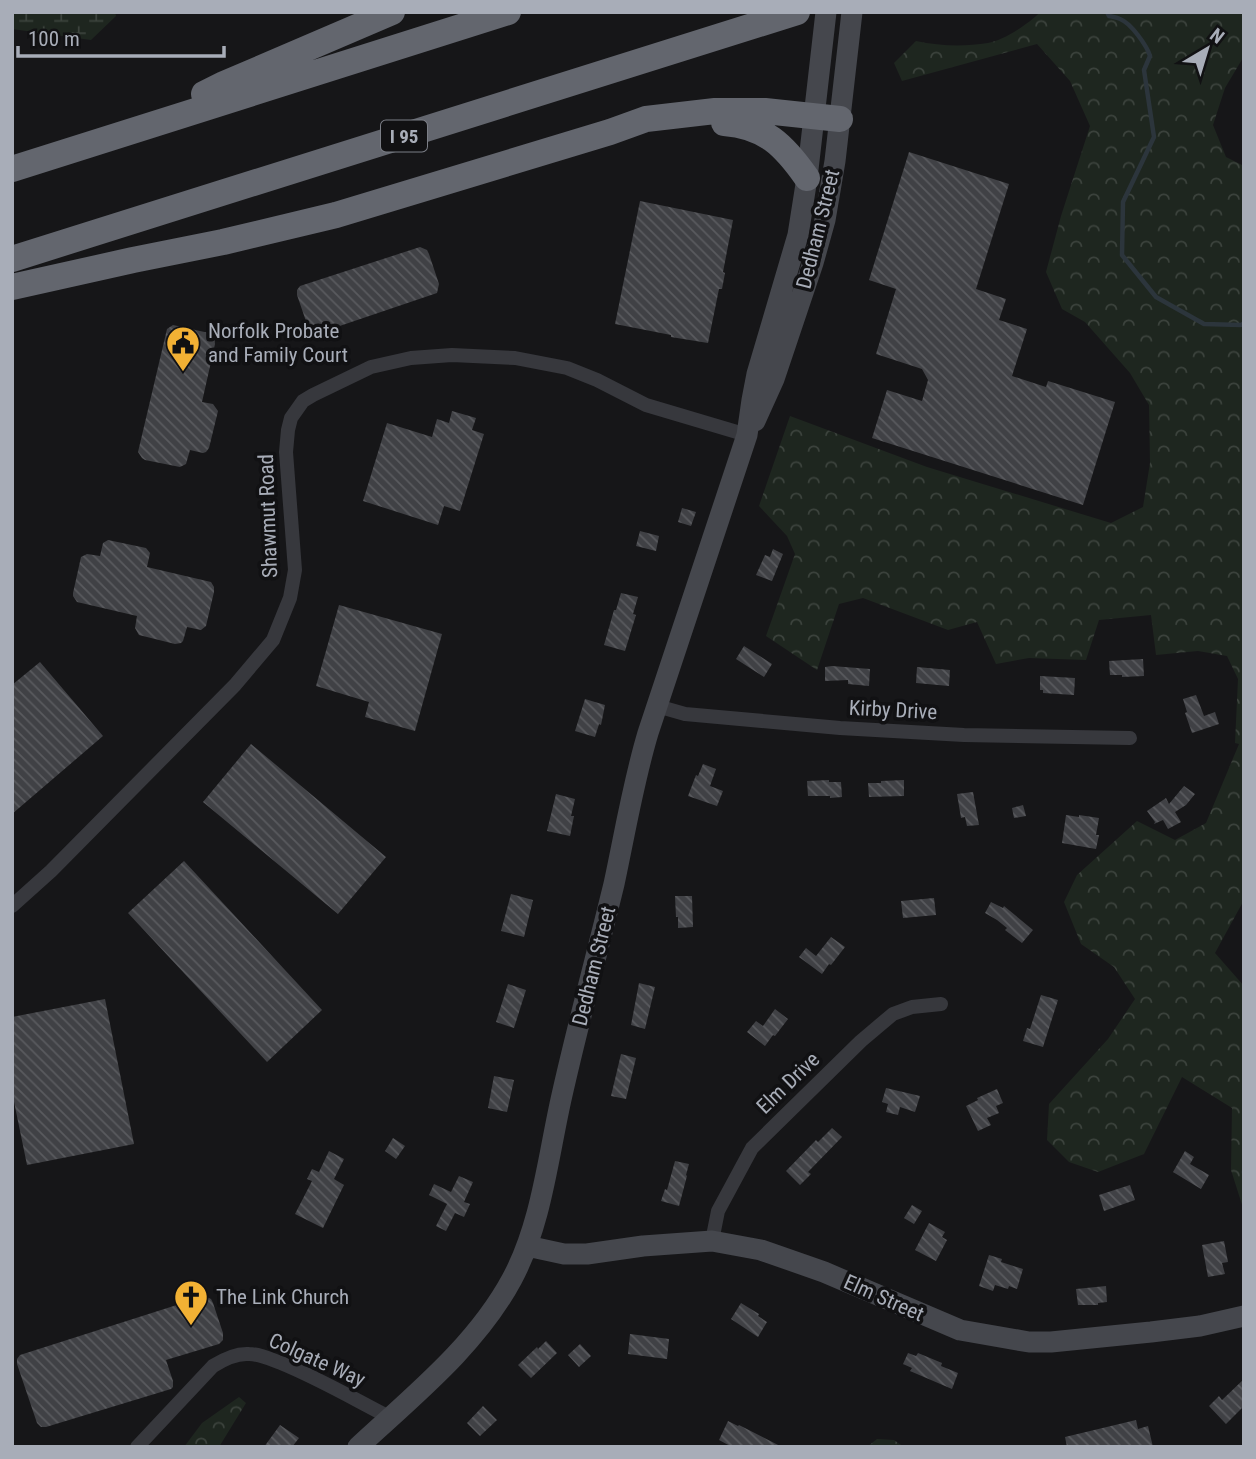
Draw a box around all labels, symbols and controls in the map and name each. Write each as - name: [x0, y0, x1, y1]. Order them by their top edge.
- scale bar: [18, 14, 224, 58]
- north arrow: [1172, 14, 1242, 84]
- text: N: [1205, 23, 1229, 49]
- text: 100 m: [28, 27, 80, 51]
- road number: I 95: [381, 120, 427, 152]
- street label: Dedham Street: [792, 167, 844, 291]
- place label: Norfolk Probate and Family Court: [208, 319, 348, 367]
- public building icon: Norfolk Probate and Family Court: [164, 324, 202, 373]
- street label: Shawmut Road: [254, 454, 282, 578]
- street label: Kirby Drive: [848, 696, 938, 724]
- street label: Dedham Street: [568, 904, 620, 1028]
- street label: Elm Drive: [752, 1047, 824, 1119]
- street label: Elm Street: [840, 1270, 928, 1326]
- church icon: The Link Church: [172, 1278, 210, 1327]
- place label: The Link Church: [216, 1285, 349, 1309]
- street label: Colgate Way: [265, 1328, 369, 1392]

